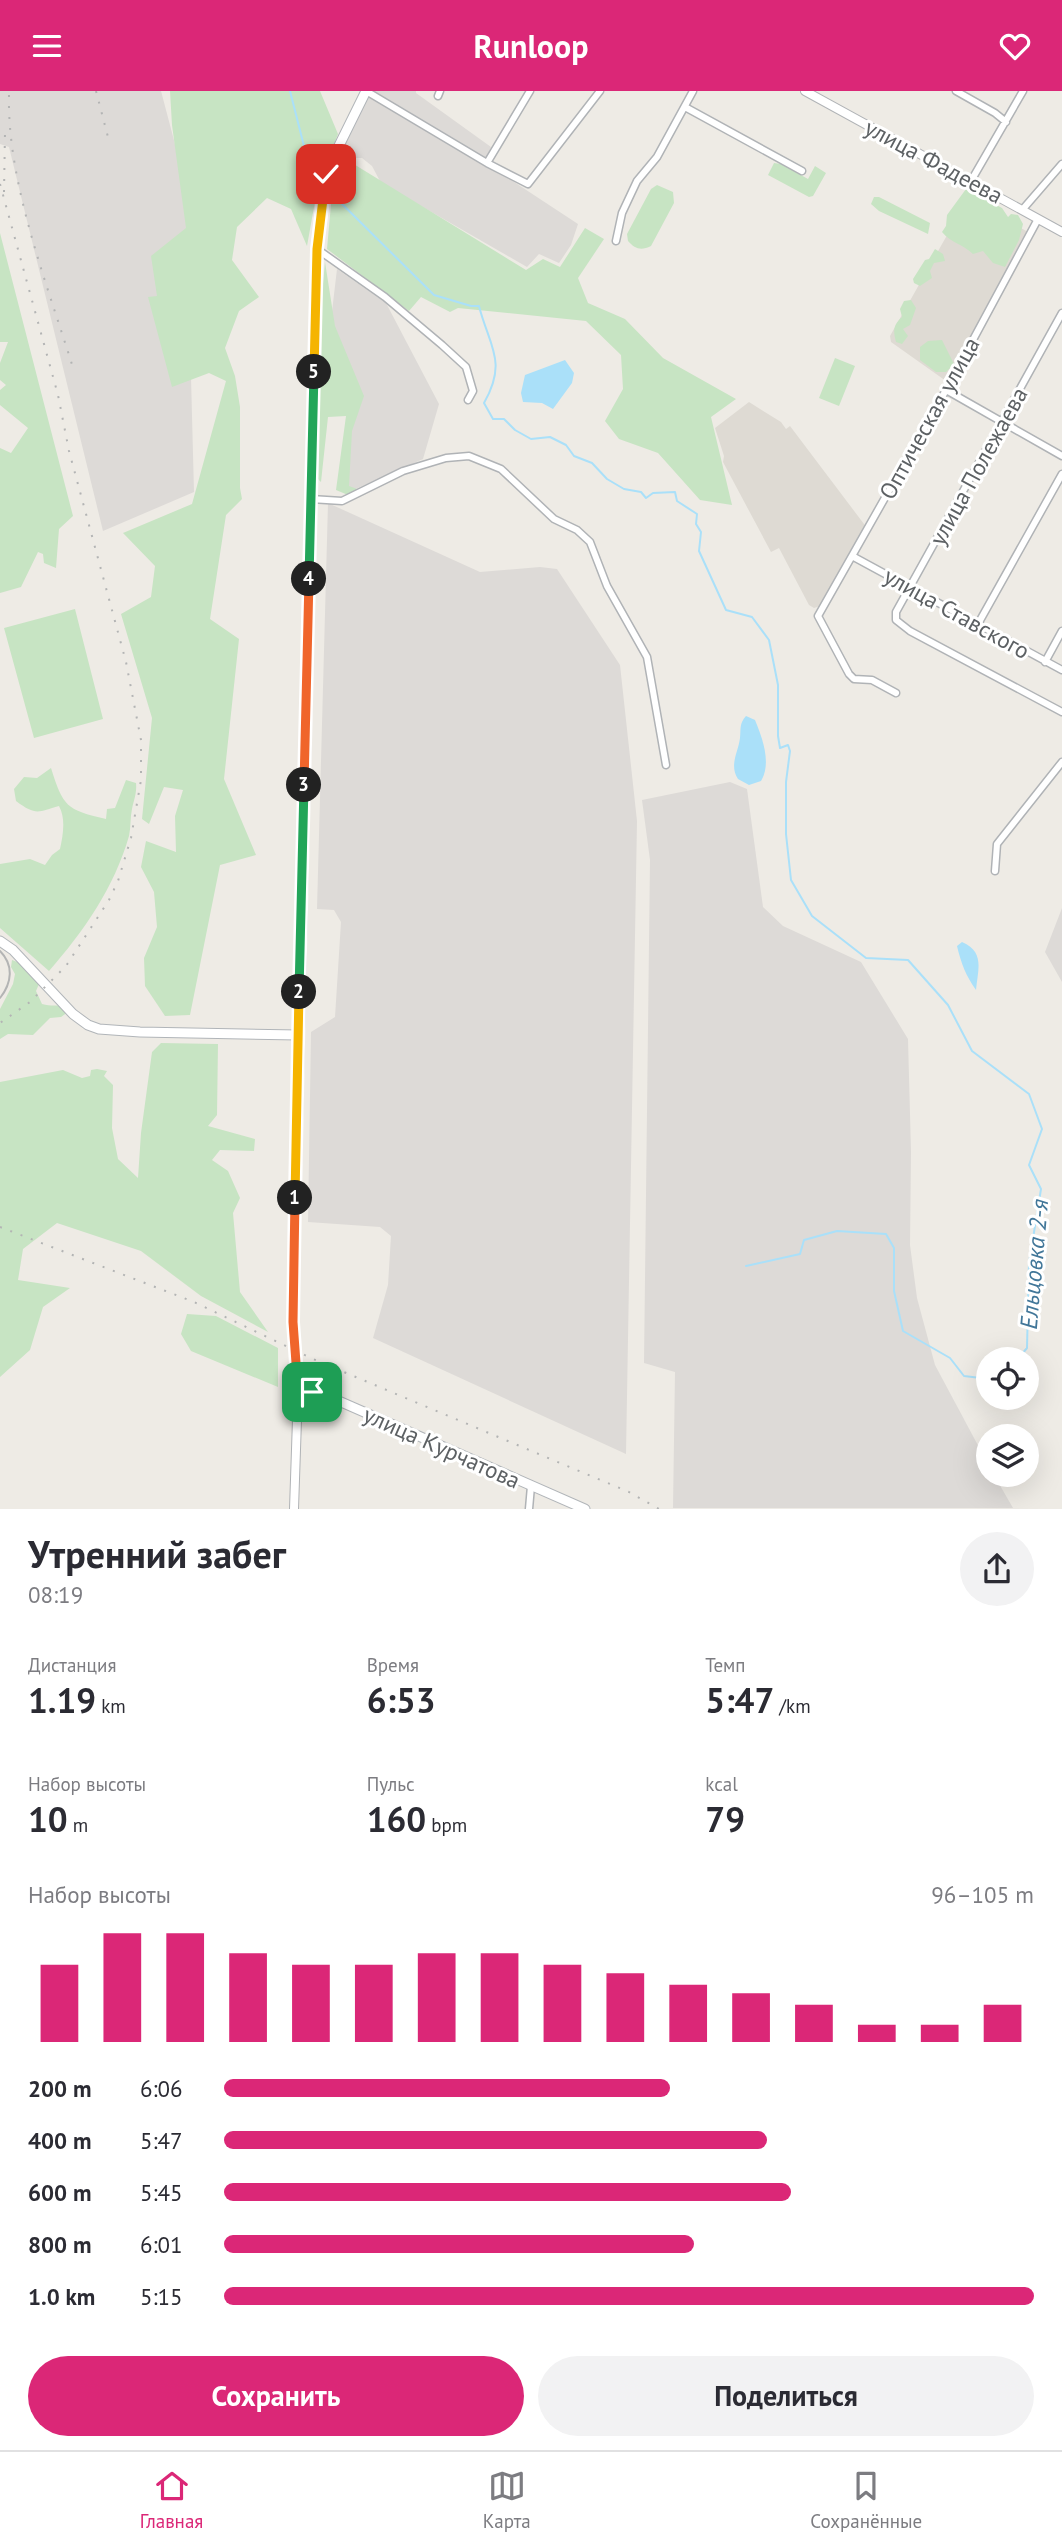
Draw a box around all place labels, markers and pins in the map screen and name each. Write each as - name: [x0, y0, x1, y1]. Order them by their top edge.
- pin: [296, 144, 356, 204]
- pin: 5: [296, 355, 332, 389]
- pin: 4: [292, 561, 326, 596]
- pin: 3: [286, 767, 322, 803]
- pin: 2: [282, 975, 316, 1009]
- pin: 1: [278, 1181, 312, 1215]
- pin: [282, 1362, 342, 1422]

